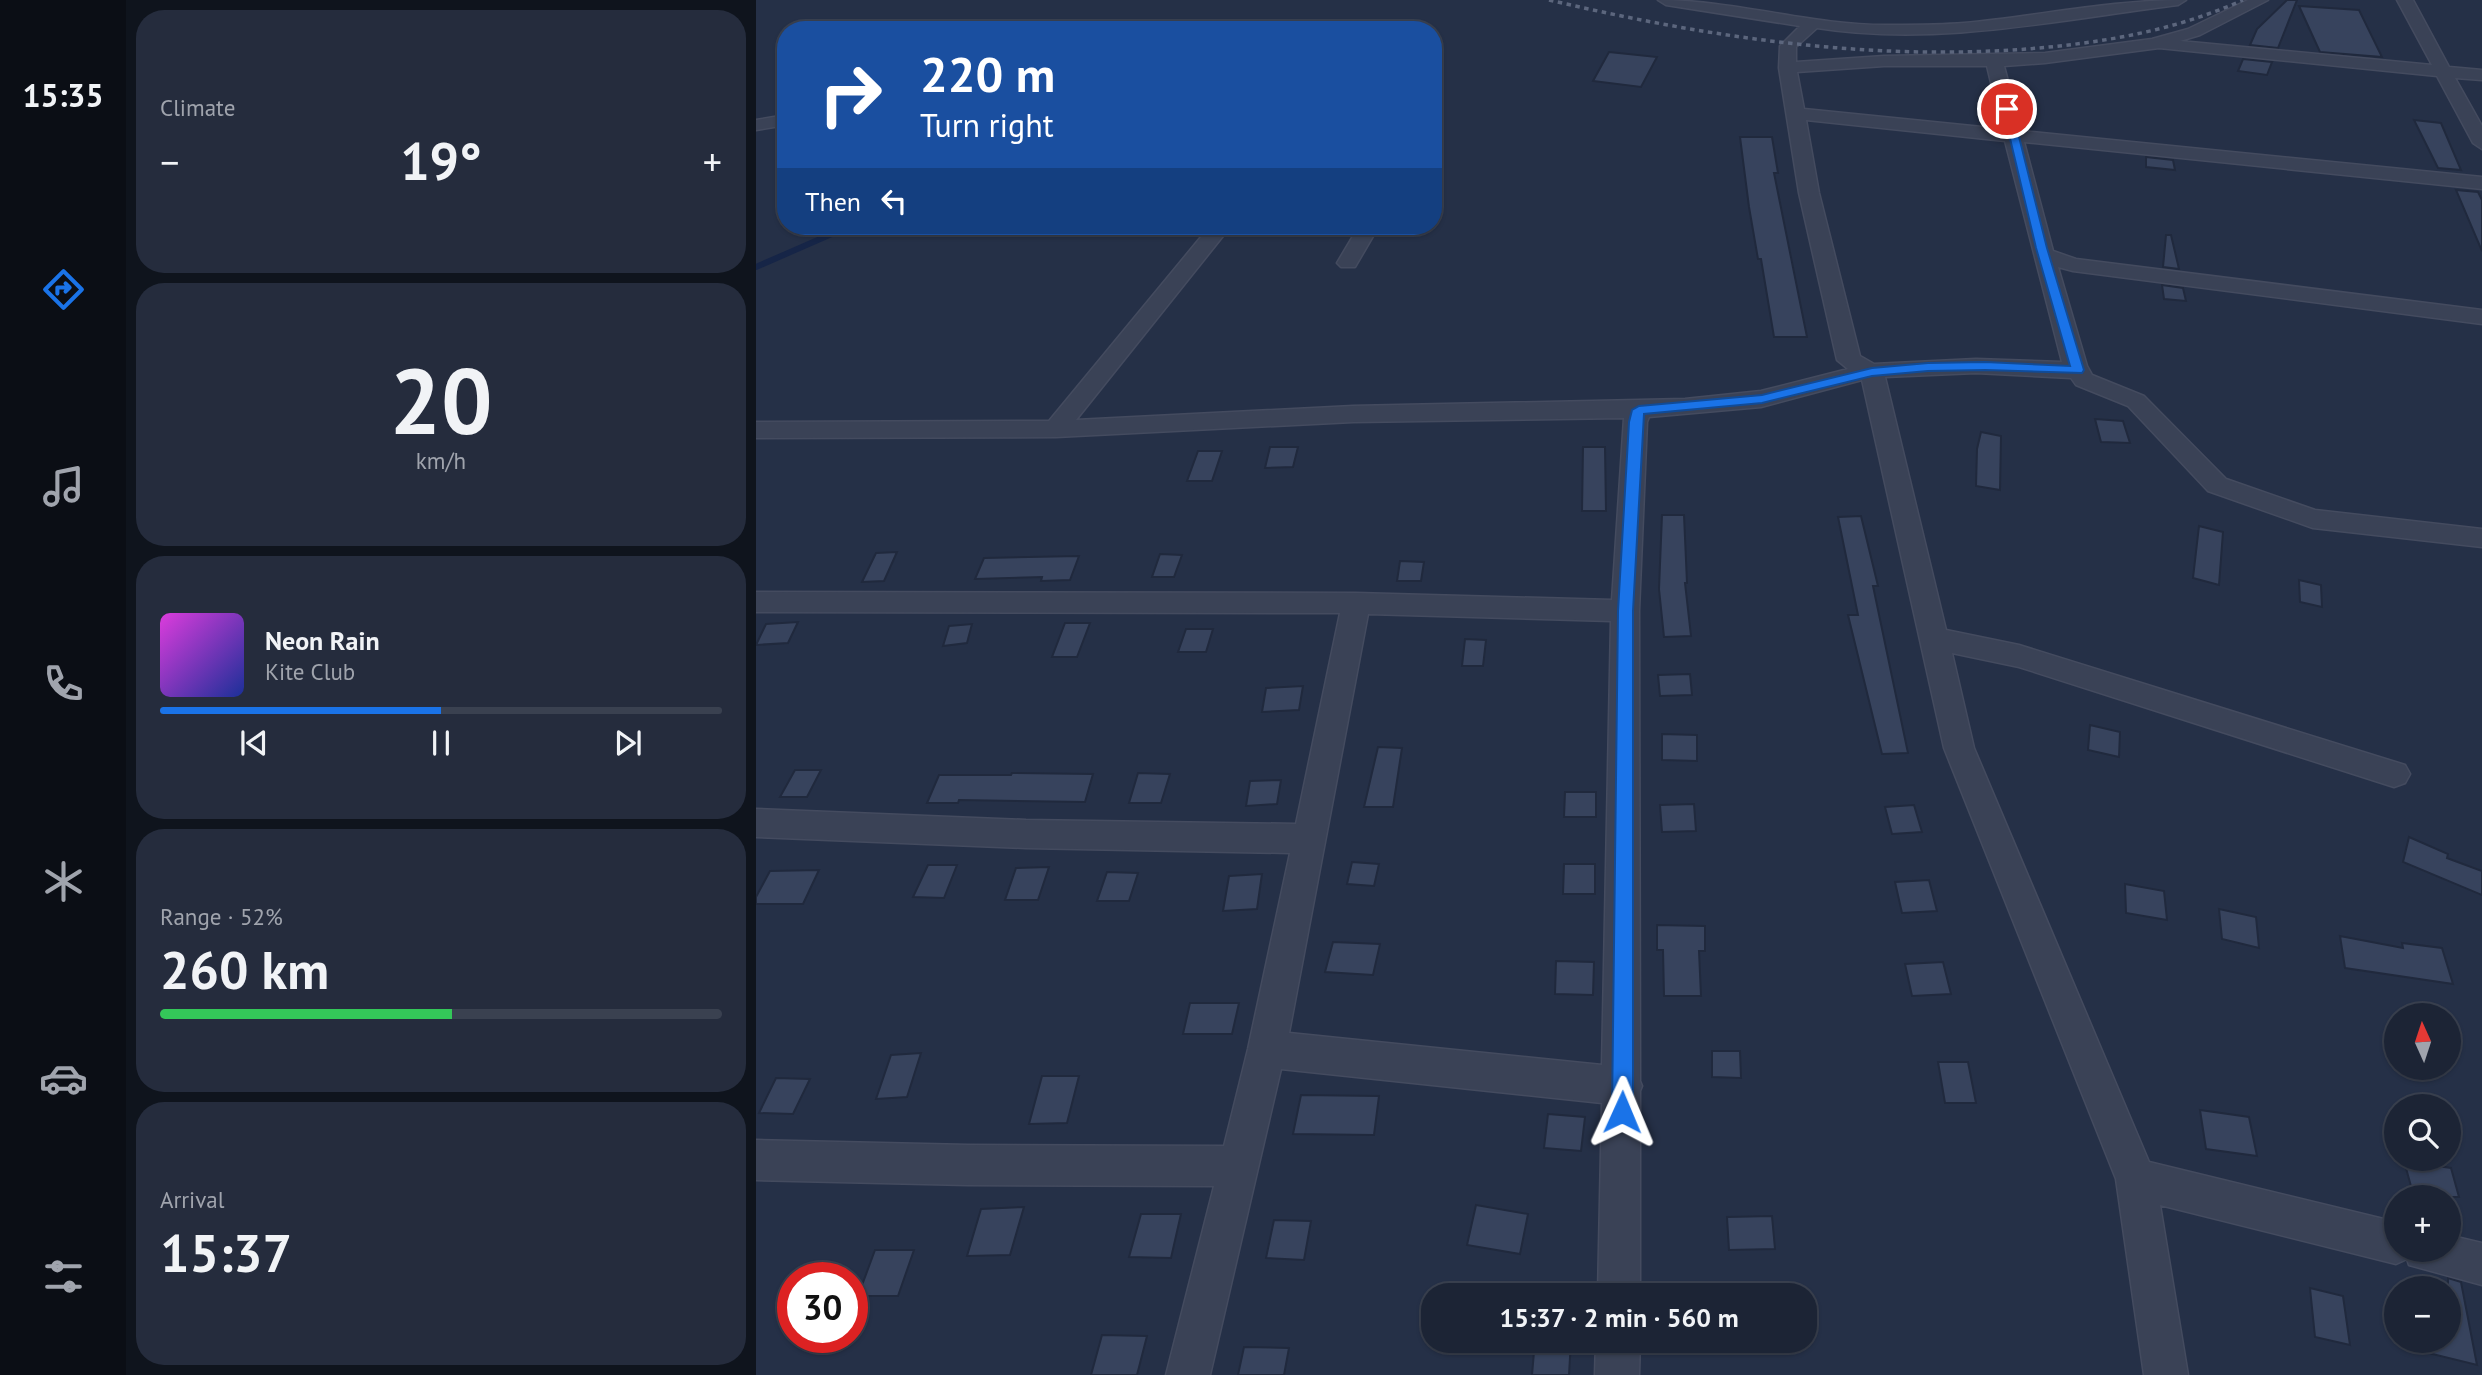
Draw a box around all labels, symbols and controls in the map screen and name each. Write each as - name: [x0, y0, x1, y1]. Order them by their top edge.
- text: 220 m: [920, 42, 1055, 106]
- icon: right: [805, 49, 896, 140]
- text: 15:35: [22, 74, 104, 116]
- pin: [1977, 79, 2037, 139]
- icon: arrive: [1988, 90, 2026, 128]
- text: Climate: [160, 93, 235, 122]
- text: Turn right: [920, 104, 1054, 146]
- text: 19°: [400, 127, 482, 194]
- text: −: [160, 137, 179, 186]
- text: +: [703, 137, 722, 186]
- icon: left: [875, 182, 913, 220]
- text: Then: [805, 185, 861, 218]
- icon: directions: [39, 265, 88, 314]
- text: 20: [389, 341, 493, 459]
- text: km/h: [416, 446, 466, 475]
- icon: music: [39, 462, 88, 511]
- text: Neon Rain: [265, 624, 380, 657]
- text: Kite Club: [265, 657, 355, 686]
- icon: phone: [39, 659, 88, 708]
- icon: previous: [235, 724, 273, 762]
- icon: pause: [422, 724, 460, 762]
- icon: next: [609, 724, 647, 762]
- icon: climate: [39, 857, 88, 906]
- text: Range · 52%: [160, 902, 283, 931]
- text: 260 km: [160, 936, 329, 1003]
- north arrow: [2384, 1003, 2460, 1080]
- map controls: [2384, 1003, 2461, 1353]
- icon: car: [39, 1054, 88, 1103]
- position arrow: [1585, 1075, 1659, 1149]
- button: search: [2384, 1094, 2461, 1171]
- text: Arrival: [160, 1185, 224, 1214]
- button: +: [2384, 1185, 2461, 1262]
- text: 15:37: [160, 1219, 292, 1286]
- icon: filters: [39, 1252, 88, 1301]
- speed limit sign: 30: [777, 1262, 868, 1353]
- button: −: [2384, 1276, 2461, 1353]
- text: 15:37 · 2 min · 560 m: [1499, 1301, 1739, 1334]

